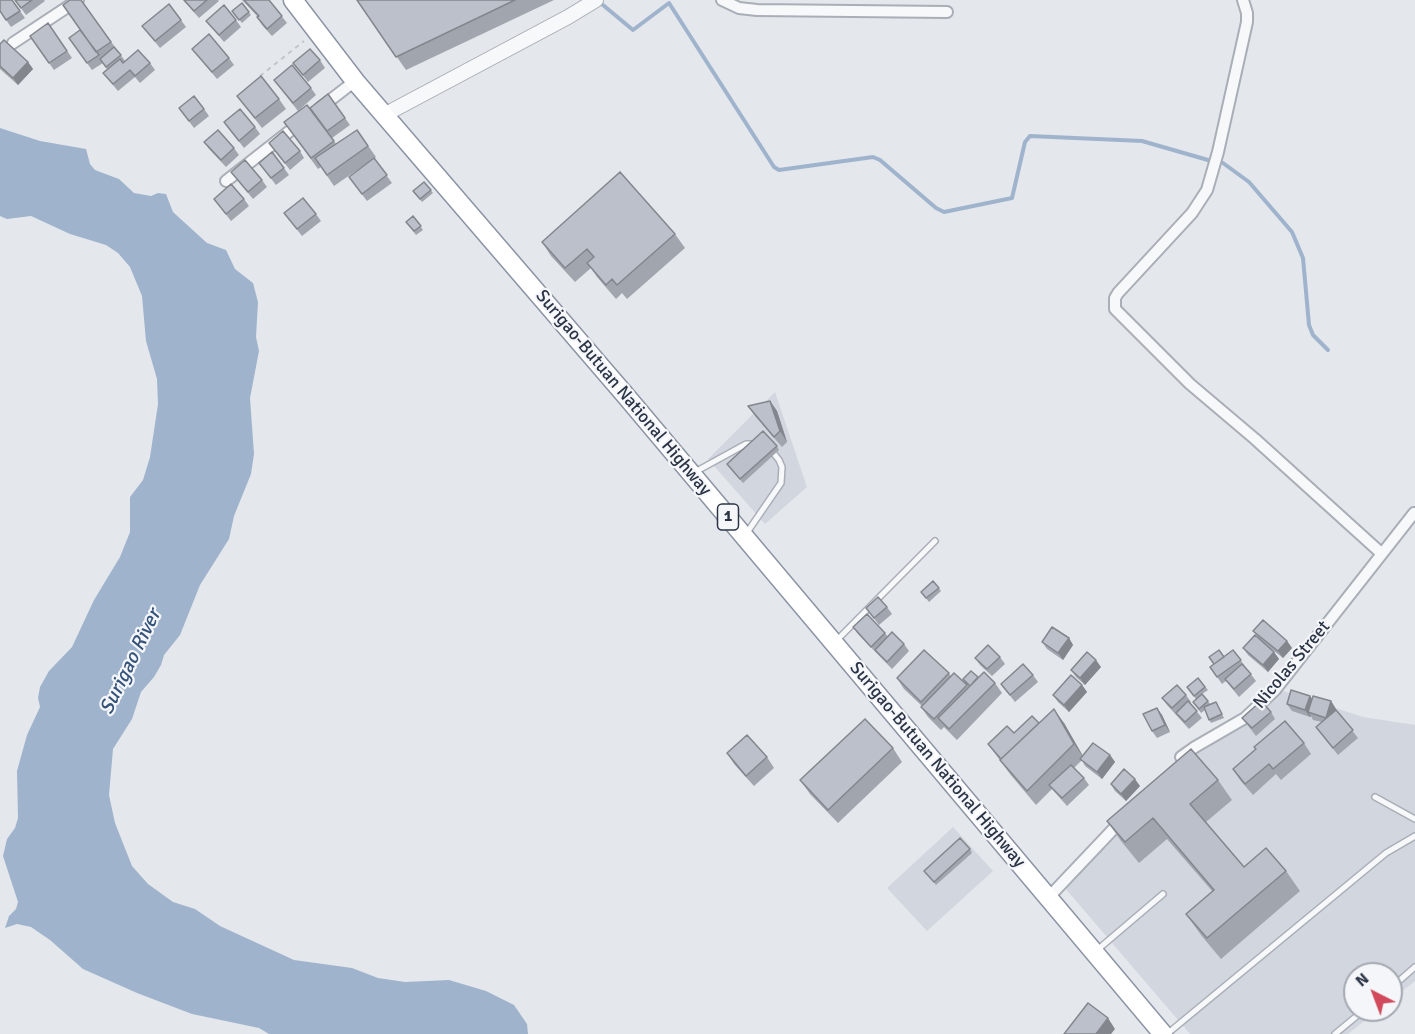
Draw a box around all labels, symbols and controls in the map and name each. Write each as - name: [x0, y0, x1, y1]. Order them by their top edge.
- street label: Surigao-Butuan National Highway: [531, 286, 715, 500]
- road number: 1: [718, 504, 738, 530]
- water label: Surigao River: [95, 605, 167, 719]
- street label: Nicolas Street: [1249, 617, 1335, 713]
- street label: Surigao-Butuan National Highway: [845, 658, 1029, 872]
- north arrow: [1343, 962, 1403, 1022]
- text: N: [1351, 969, 1373, 991]

